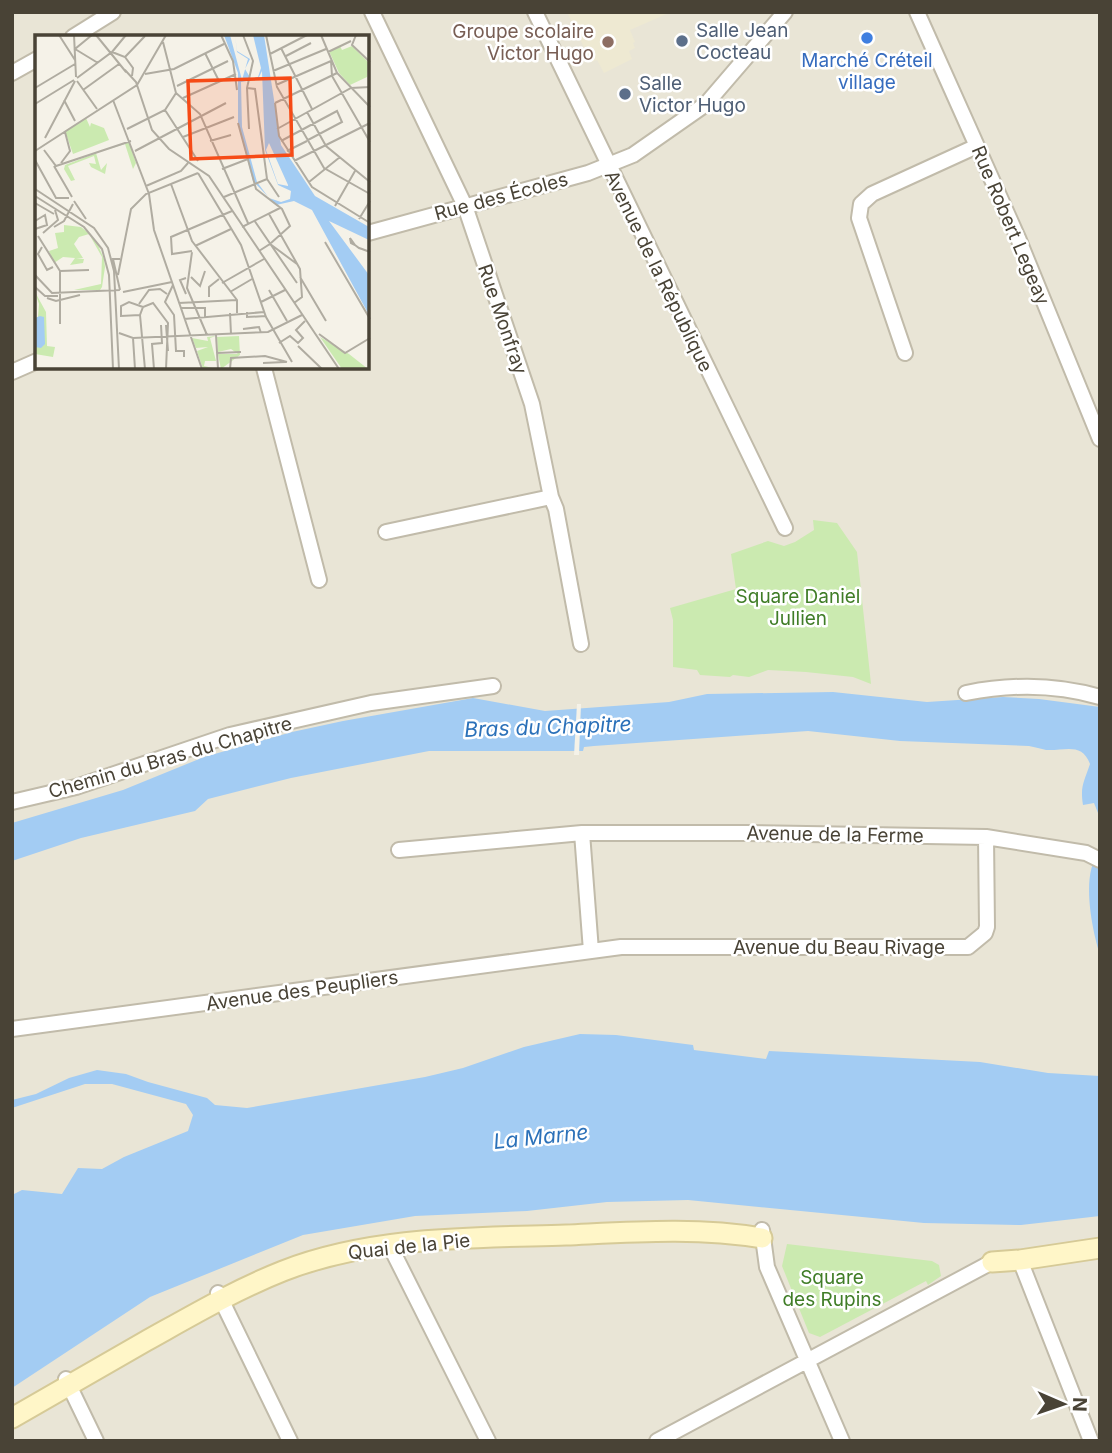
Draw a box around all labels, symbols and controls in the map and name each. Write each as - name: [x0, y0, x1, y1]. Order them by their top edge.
- place label: Salle Jean Cocteau: [696, 19, 789, 64]
- place label: Groupe scolaire Victor Hugo: [452, 20, 594, 65]
- marker: Marché Créteil village: [859, 30, 875, 46]
- marker: Salle Jean Cocteau: [674, 33, 690, 49]
- marker: Groupe scolaire Victor Hugo: [600, 34, 616, 50]
- inset map: [35, 35, 369, 369]
- place label: Marché Créteil village: [801, 49, 933, 94]
- place label: Salle Victor Hugo: [639, 72, 746, 117]
- marker: Salle Victor Hugo: [617, 86, 633, 102]
- street label: Rue Robert Legeay: [967, 142, 1055, 309]
- street label: Rue des Écoles: [432, 167, 570, 225]
- street label: Avenue de la République: [600, 167, 717, 376]
- street label: Rue Monfray: [473, 261, 532, 378]
- park label: Square Daniel Jullien: [736, 585, 860, 630]
- water label: Bras du Chapitre: [464, 711, 632, 742]
- street label: Chemin du Bras du Chapitre: [46, 712, 295, 803]
- street label: Avenue de la Ferme: [746, 821, 924, 848]
- street label: Avenue du Beau Rivage: [733, 936, 945, 959]
- street label: Avenue des Peupliers: [205, 966, 400, 1015]
- water label: La Marne: [492, 1119, 590, 1154]
- street label: Quai de la Pie: [347, 1229, 471, 1264]
- park label: Square des Rupins: [782, 1266, 882, 1311]
- north arrow: [1028, 1369, 1098, 1439]
- text: N: [1068, 1397, 1091, 1412]

